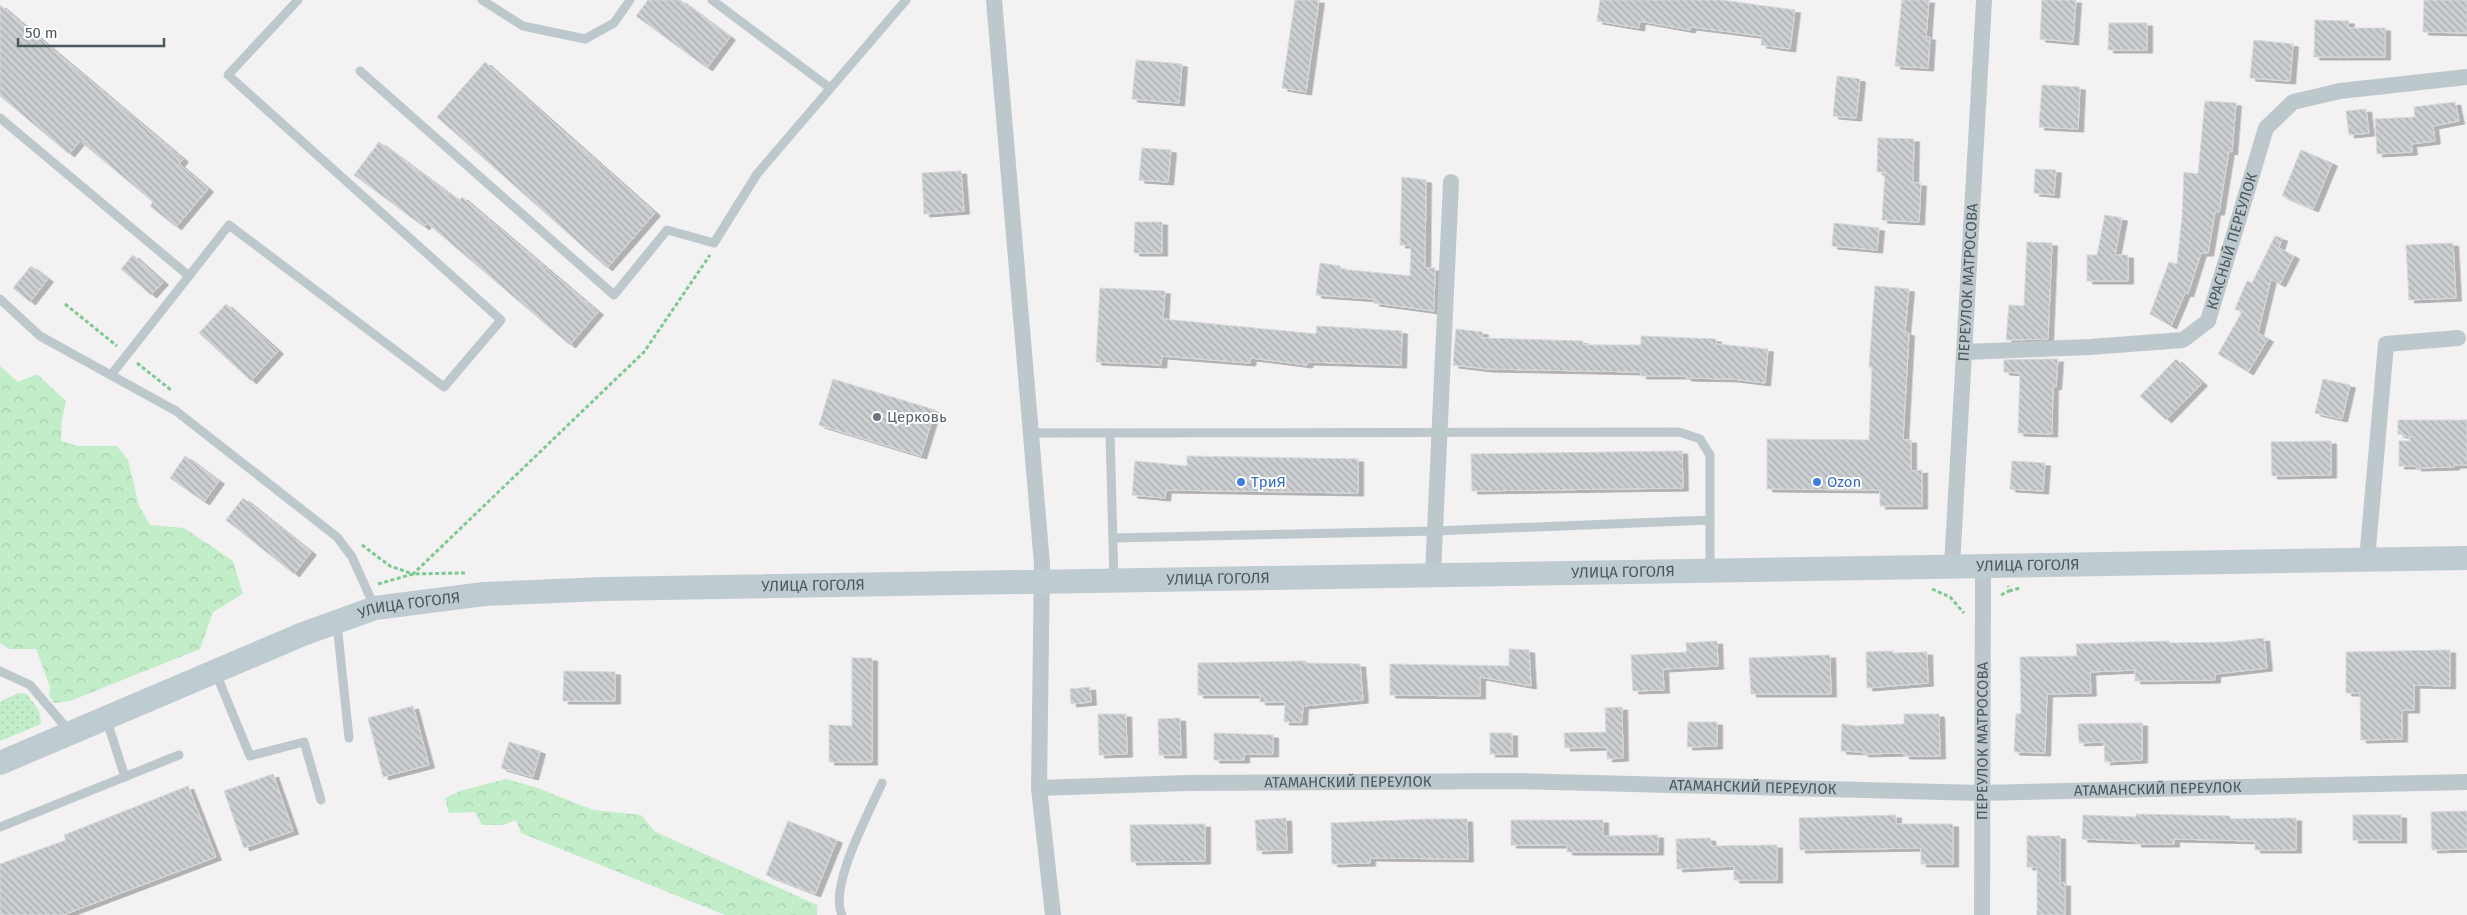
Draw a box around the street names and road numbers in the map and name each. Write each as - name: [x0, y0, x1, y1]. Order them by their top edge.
- street label: КРАСНЫЙ ПЕРЕУЛОК: [2203, 171, 2261, 312]
- street label: ПЕРЕУЛОК МАТРОСОВА: [1955, 203, 1982, 362]
- street label: УЛИЦА ГОГОЛЯ: [1976, 555, 2080, 575]
- street label: УЛИЦА ГОГОЛЯ: [1571, 562, 1675, 582]
- street label: УЛИЦА ГОГОЛЯ: [1166, 569, 1270, 589]
- street label: УЛИЦА ГОГОЛЯ: [761, 576, 865, 595]
- street label: УЛИЦА ГОГОЛЯ: [355, 588, 461, 622]
- street label: ПЕРЕУЛОК МАТРОСОВА: [1973, 661, 1992, 820]
- street label: АТАМАНСКИЙ ПЕРЕУЛОК: [1264, 773, 1432, 792]
- street label: АТАМАНСКИЙ ПЕРЕУЛОК: [1669, 776, 1837, 798]
- street label: АТАМАНСКИЙ ПЕРЕУЛОК: [2074, 778, 2242, 800]

